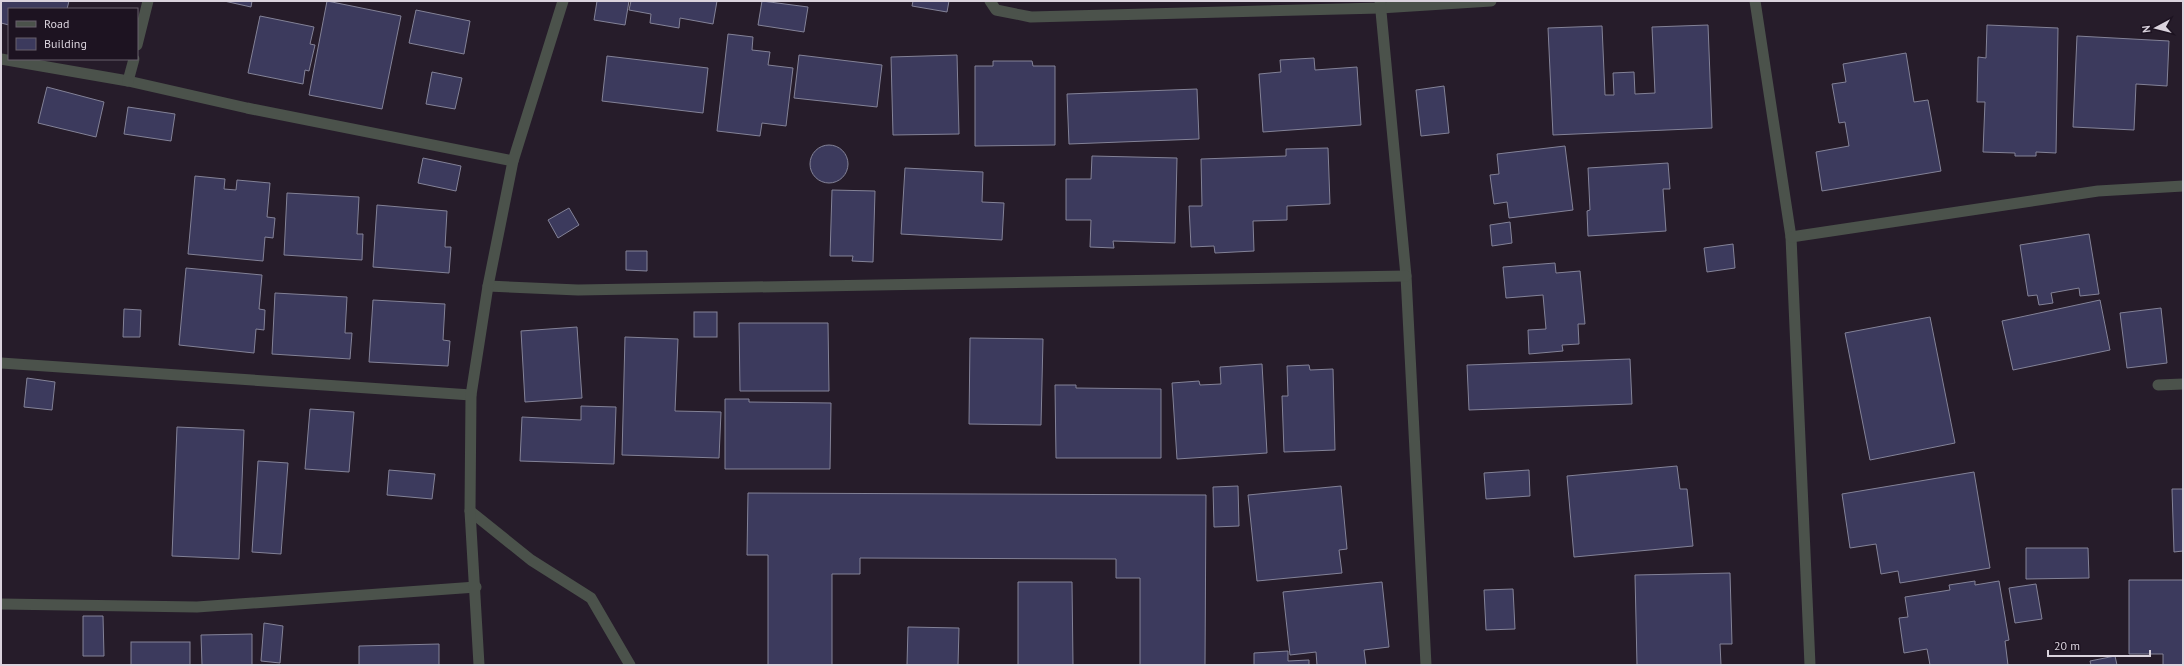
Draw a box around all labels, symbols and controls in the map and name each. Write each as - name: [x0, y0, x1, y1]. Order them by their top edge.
- legend: [8, 8, 138, 60]
- north arrow: [2136, 8, 2176, 48]
- text: Road: [44, 16, 69, 31]
- text: N: [2139, 25, 2153, 34]
- text: Building: [44, 36, 87, 51]
- scale bar: [2048, 632, 2150, 658]
- text: 20 m: [2054, 638, 2080, 653]

